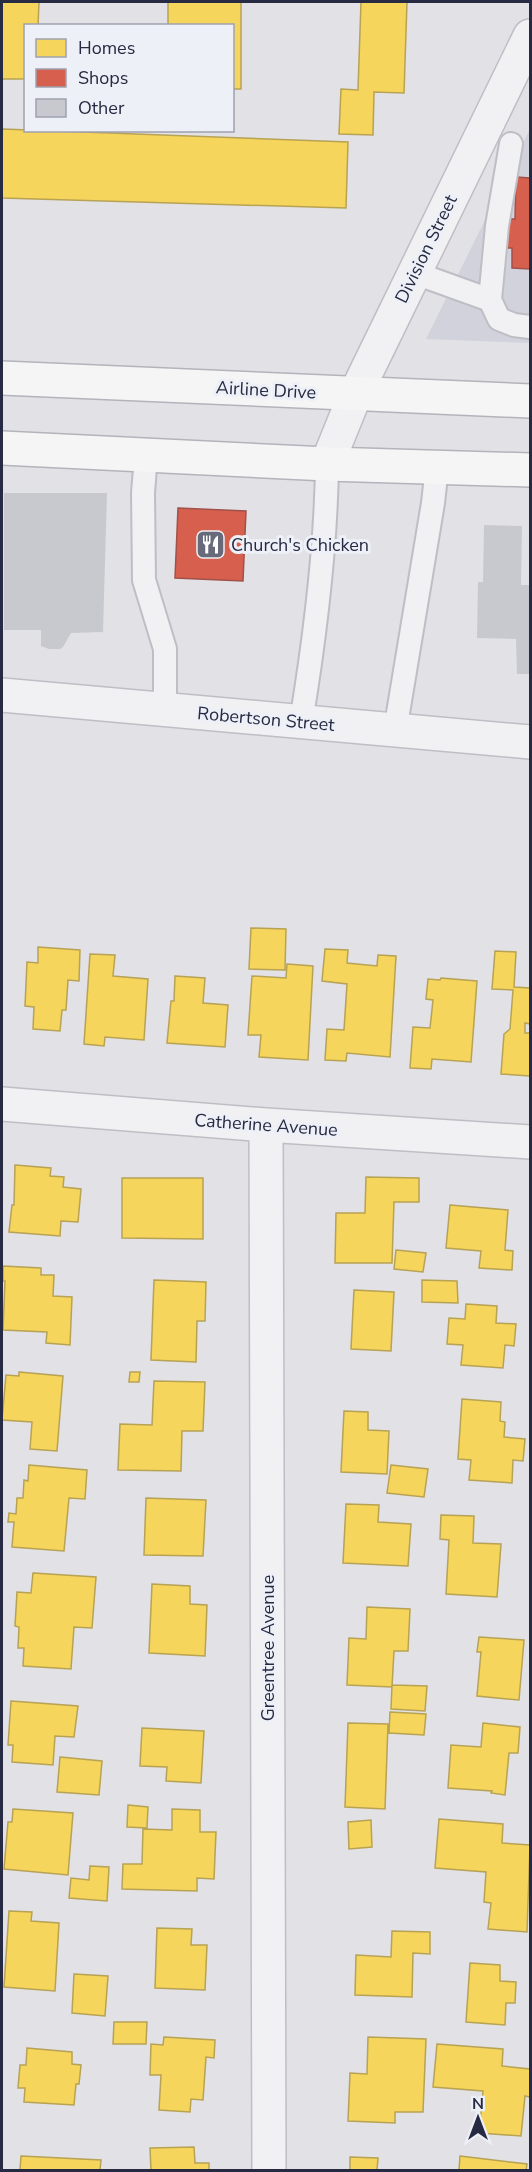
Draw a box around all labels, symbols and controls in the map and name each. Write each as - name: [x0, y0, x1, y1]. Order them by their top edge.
- legend: [24, 24, 234, 132]
- text: Homes: [78, 36, 135, 60]
- text: Shops: [78, 66, 128, 90]
- text: Other: [78, 96, 125, 120]
- street label: Division Street: [389, 190, 463, 307]
- street label: Airline Drive: [215, 375, 317, 405]
- restaurant icon: Church's Chicken: [194, 529, 226, 561]
- place label: Church's Chicken: [231, 533, 369, 557]
- street label: Robertson Street: [196, 701, 336, 737]
- street label: Catherine Avenue: [193, 1108, 339, 1142]
- street label: Greentree Avenue: [256, 1575, 280, 1721]
- north arrow: [448, 2088, 508, 2148]
- text: N: [472, 2093, 484, 2115]

